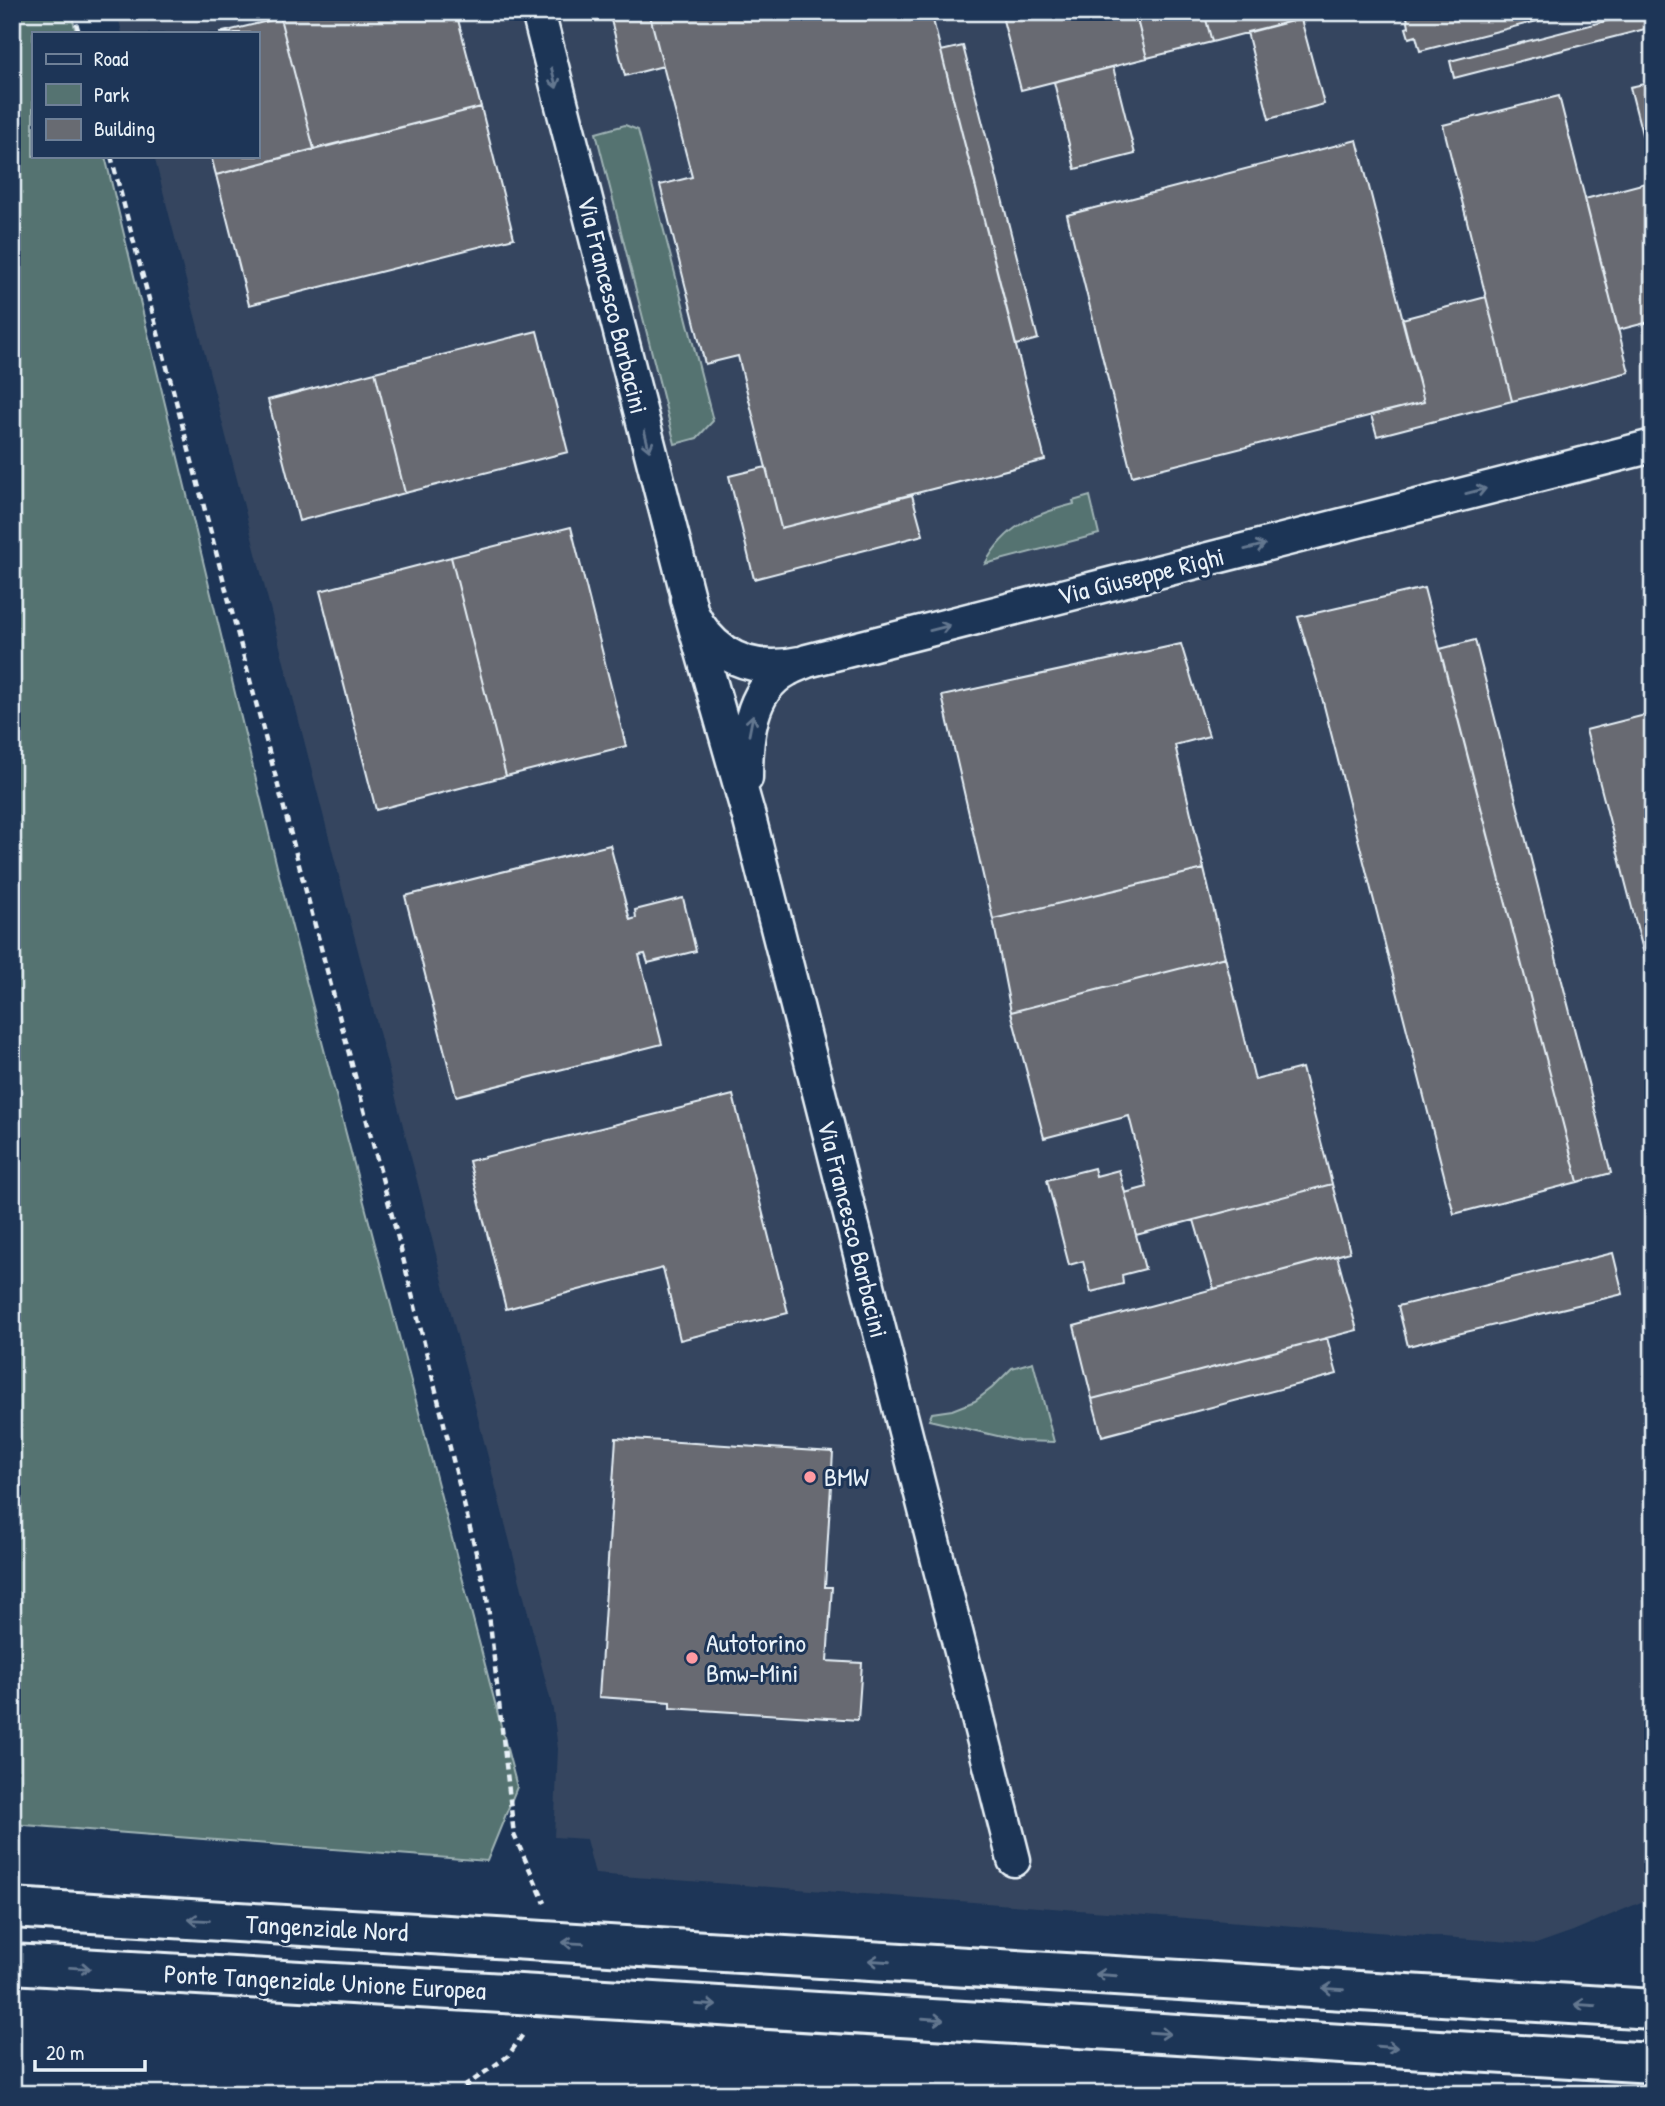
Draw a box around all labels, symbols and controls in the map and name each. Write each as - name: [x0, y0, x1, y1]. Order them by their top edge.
- legend: [32, 32, 259, 158]
- text: Road: [94, 44, 128, 73]
- one-way arrow: [549, 67, 562, 89]
- text: Park: [94, 80, 129, 109]
- text: Building: [94, 114, 155, 143]
- street label: Via Francesco Barbacini: [570, 192, 657, 417]
- one-way arrow: [641, 429, 654, 452]
- one-way arrow: [1464, 484, 1487, 497]
- street label: Via Giuseppe Righi: [1054, 538, 1228, 613]
- one-way arrow: [1243, 540, 1266, 553]
- one-way arrow: [928, 621, 951, 634]
- one-way arrow: [744, 714, 758, 737]
- street label: Via Francesco Barbacini: [810, 1116, 897, 1341]
- place label: BMW: [824, 1459, 869, 1494]
- marker: BMW: [802, 1469, 818, 1485]
- place label: Autotorino Bmw-Mini: [706, 1625, 806, 1690]
- marker: Autotorino Bmw-Mini: [684, 1650, 700, 1666]
- street label: Tangenziale Nord: [245, 1906, 409, 1949]
- one-way arrow: [188, 1913, 211, 1926]
- one-way arrow: [562, 1936, 585, 1949]
- one-way arrow: [868, 1955, 891, 1968]
- street label: Ponte Tangenziale Unione Europea: [163, 1956, 487, 2007]
- one-way arrow: [69, 1962, 91, 1975]
- one-way arrow: [1095, 1969, 1118, 1982]
- one-way arrow: [1322, 1983, 1345, 1996]
- one-way arrow: [1574, 1998, 1596, 2011]
- one-way arrow: [694, 1999, 717, 2012]
- one-way arrow: [921, 2013, 944, 2026]
- one-way arrow: [1148, 2027, 1171, 2040]
- scale bar: [35, 2029, 145, 2073]
- text: 20 m: [46, 2038, 84, 2067]
- one-way arrow: [1376, 2041, 1398, 2054]

